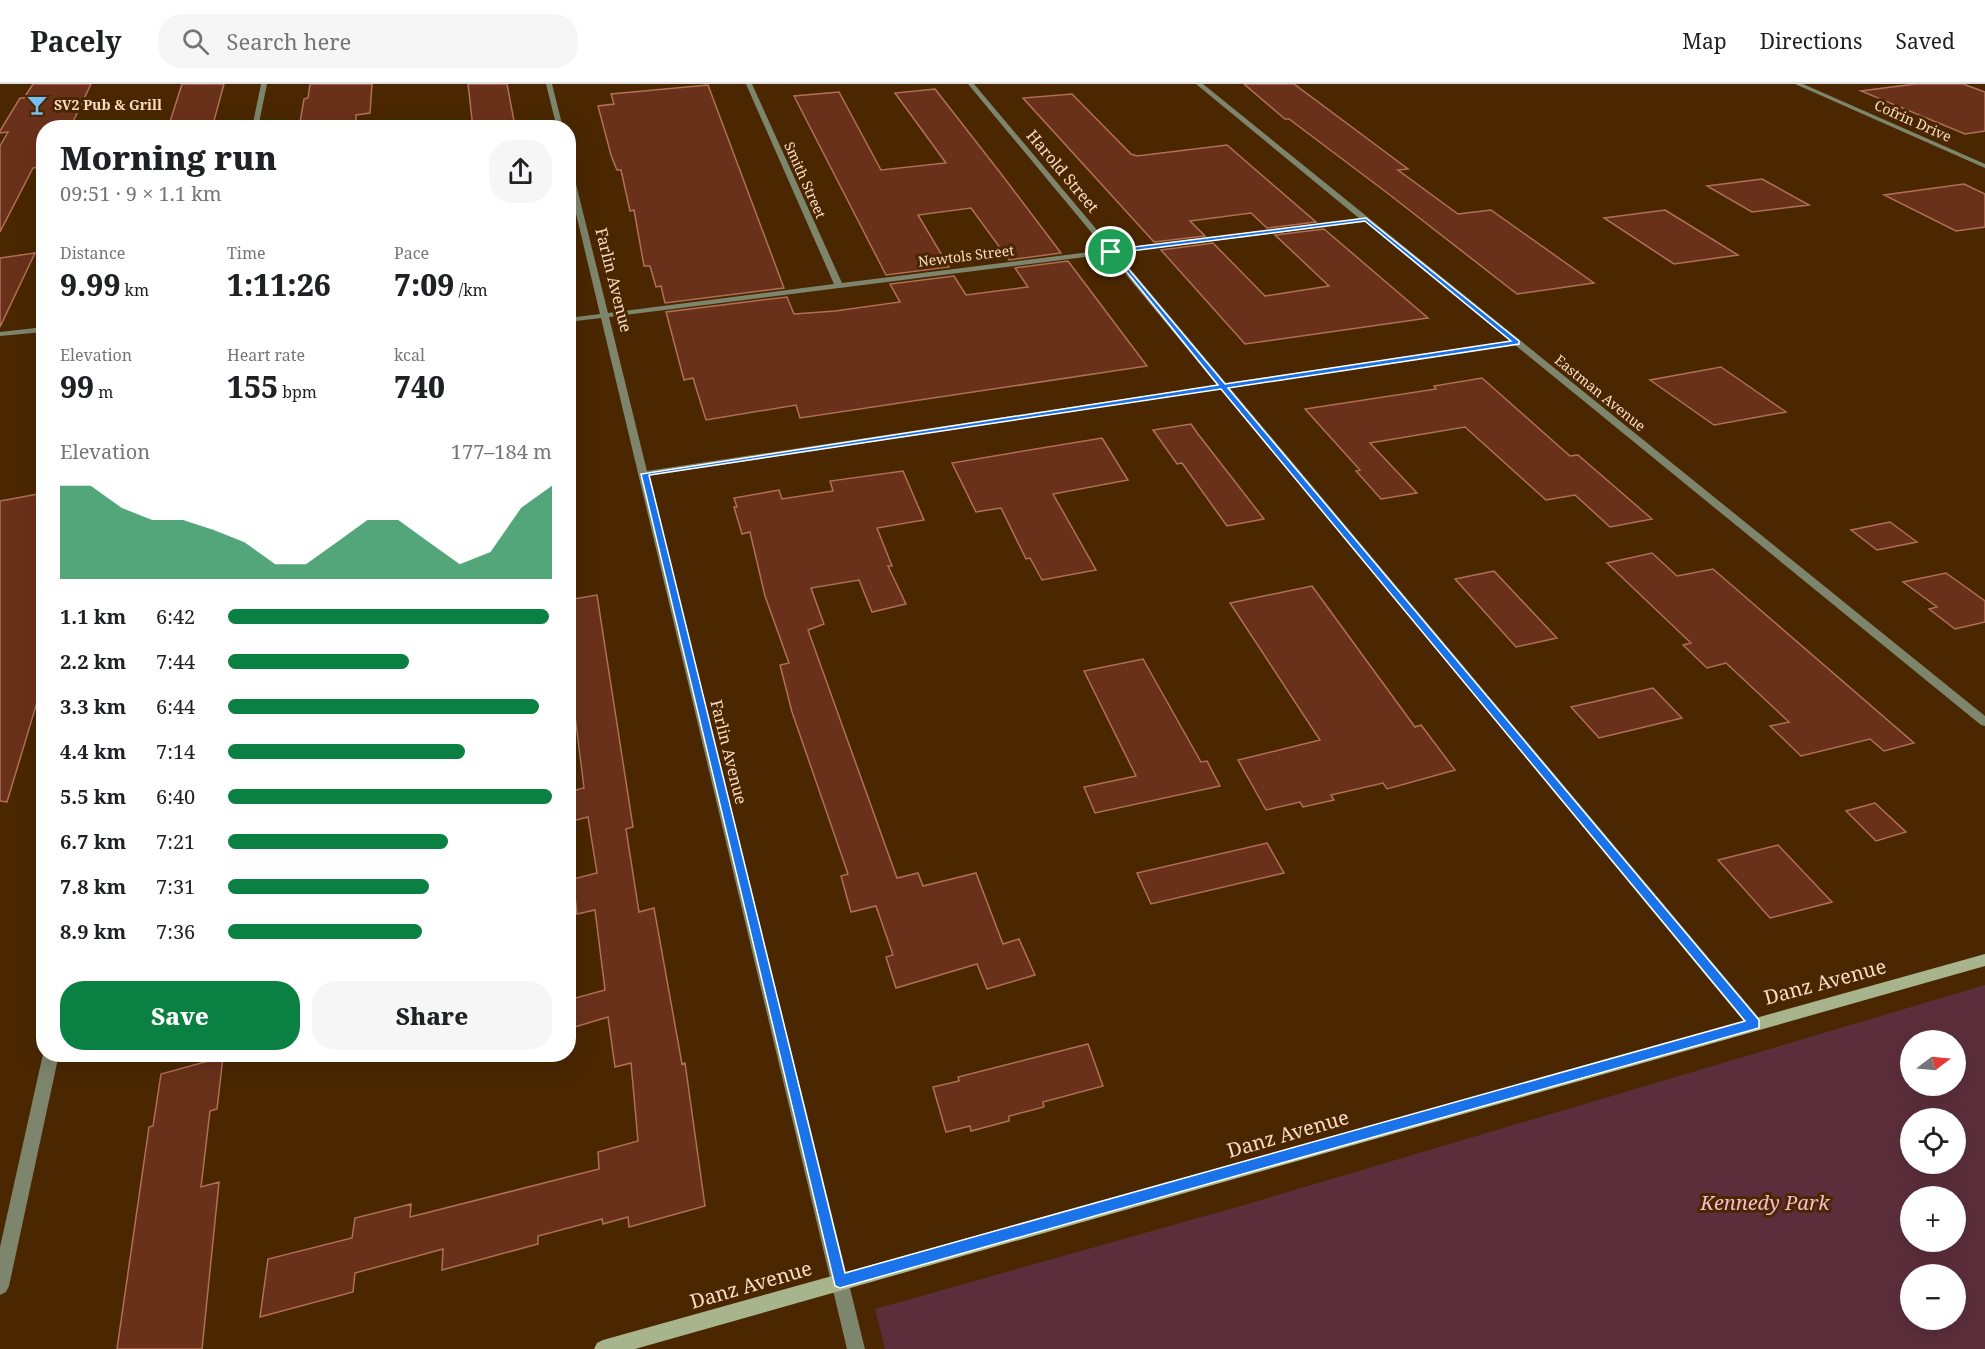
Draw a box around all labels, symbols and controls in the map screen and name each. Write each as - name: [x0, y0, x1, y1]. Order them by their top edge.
- search box: [158, 14, 578, 68]
- text: Pacely: [30, 22, 122, 60]
- icon: search: [179, 25, 212, 58]
- text: Search here: [227, 26, 351, 56]
- text: Map: [1682, 27, 1727, 55]
- text: Directions: [1760, 27, 1862, 55]
- text: Saved: [1895, 27, 1955, 55]
- bar icon: SV2 Pub & Grill: [25, 93, 49, 117]
- place label: SV2 Pub & Grill: [54, 95, 162, 114]
- street label: Cofrin Drive: [1872, 95, 1955, 146]
- street label: Harold Street: [1022, 125, 1104, 217]
- text: Morning run: [60, 135, 277, 180]
- street label: Smith Street: [780, 139, 831, 221]
- button: share: [489, 140, 552, 203]
- text: 09:51 · 9 × 1.1 km: [60, 180, 222, 207]
- street label: Farlin Avenue: [590, 225, 638, 335]
- pin: [1085, 226, 1136, 277]
- icon: arrive: [1094, 235, 1127, 268]
- street label: Newtols Street: [917, 240, 1015, 271]
- text: Distance: [60, 242, 125, 264]
- text: Time: [227, 242, 266, 264]
- text: Pace: [394, 242, 429, 264]
- text: 9.99: [60, 264, 120, 305]
- text: 1:11:26: [227, 264, 331, 305]
- text: 7:09: [394, 264, 454, 305]
- text: km: [120, 279, 149, 301]
- text: /km: [454, 279, 488, 301]
- text: Elevation: [60, 344, 132, 366]
- text: Heart rate: [227, 344, 305, 366]
- text: kcal: [394, 344, 425, 366]
- street label: Eastman Avenue: [1551, 350, 1650, 435]
- text: 99: [60, 366, 94, 407]
- text: 155: [227, 366, 278, 407]
- text: 740: [394, 366, 445, 407]
- text: m: [94, 381, 113, 403]
- text: bpm: [278, 381, 317, 403]
- text: Elevation: [60, 438, 150, 465]
- text: 177–184 m: [451, 438, 552, 465]
- text: 1.1 km: [60, 603, 126, 630]
- text: 6:42: [156, 603, 195, 630]
- text: 2.2 km: [60, 648, 126, 675]
- text: 7:44: [156, 648, 195, 675]
- text: 3.3 km: [60, 693, 126, 720]
- text: 6:44: [156, 693, 195, 720]
- street label: Farlin Avenue: [705, 697, 753, 807]
- text: 4.4 km: [60, 738, 126, 765]
- text: 7:14: [156, 738, 195, 765]
- text: 5.5 km: [60, 783, 126, 810]
- text: 6:40: [156, 783, 195, 810]
- text: 6.7 km: [60, 828, 126, 855]
- text: 7:21: [156, 828, 195, 855]
- text: 7.8 km: [60, 873, 126, 900]
- text: 7:31: [156, 873, 195, 900]
- text: 8.9 km: [60, 918, 126, 945]
- text: 7:36: [156, 918, 195, 945]
- street label: Danz Avenue: [1761, 952, 1889, 1011]
- button: Save: [60, 981, 300, 1050]
- button: Share: [312, 981, 552, 1050]
- north arrow: [1900, 1030, 1966, 1096]
- map controls: [1900, 1030, 1966, 1330]
- street label: Danz Avenue: [1224, 1103, 1352, 1164]
- button: locate: [1900, 1108, 1966, 1174]
- button: +: [1900, 1186, 1966, 1252]
- park label: Kennedy Park: [1699, 1189, 1830, 1216]
- street label: Danz Avenue: [687, 1254, 815, 1315]
- button: −: [1900, 1264, 1966, 1330]

